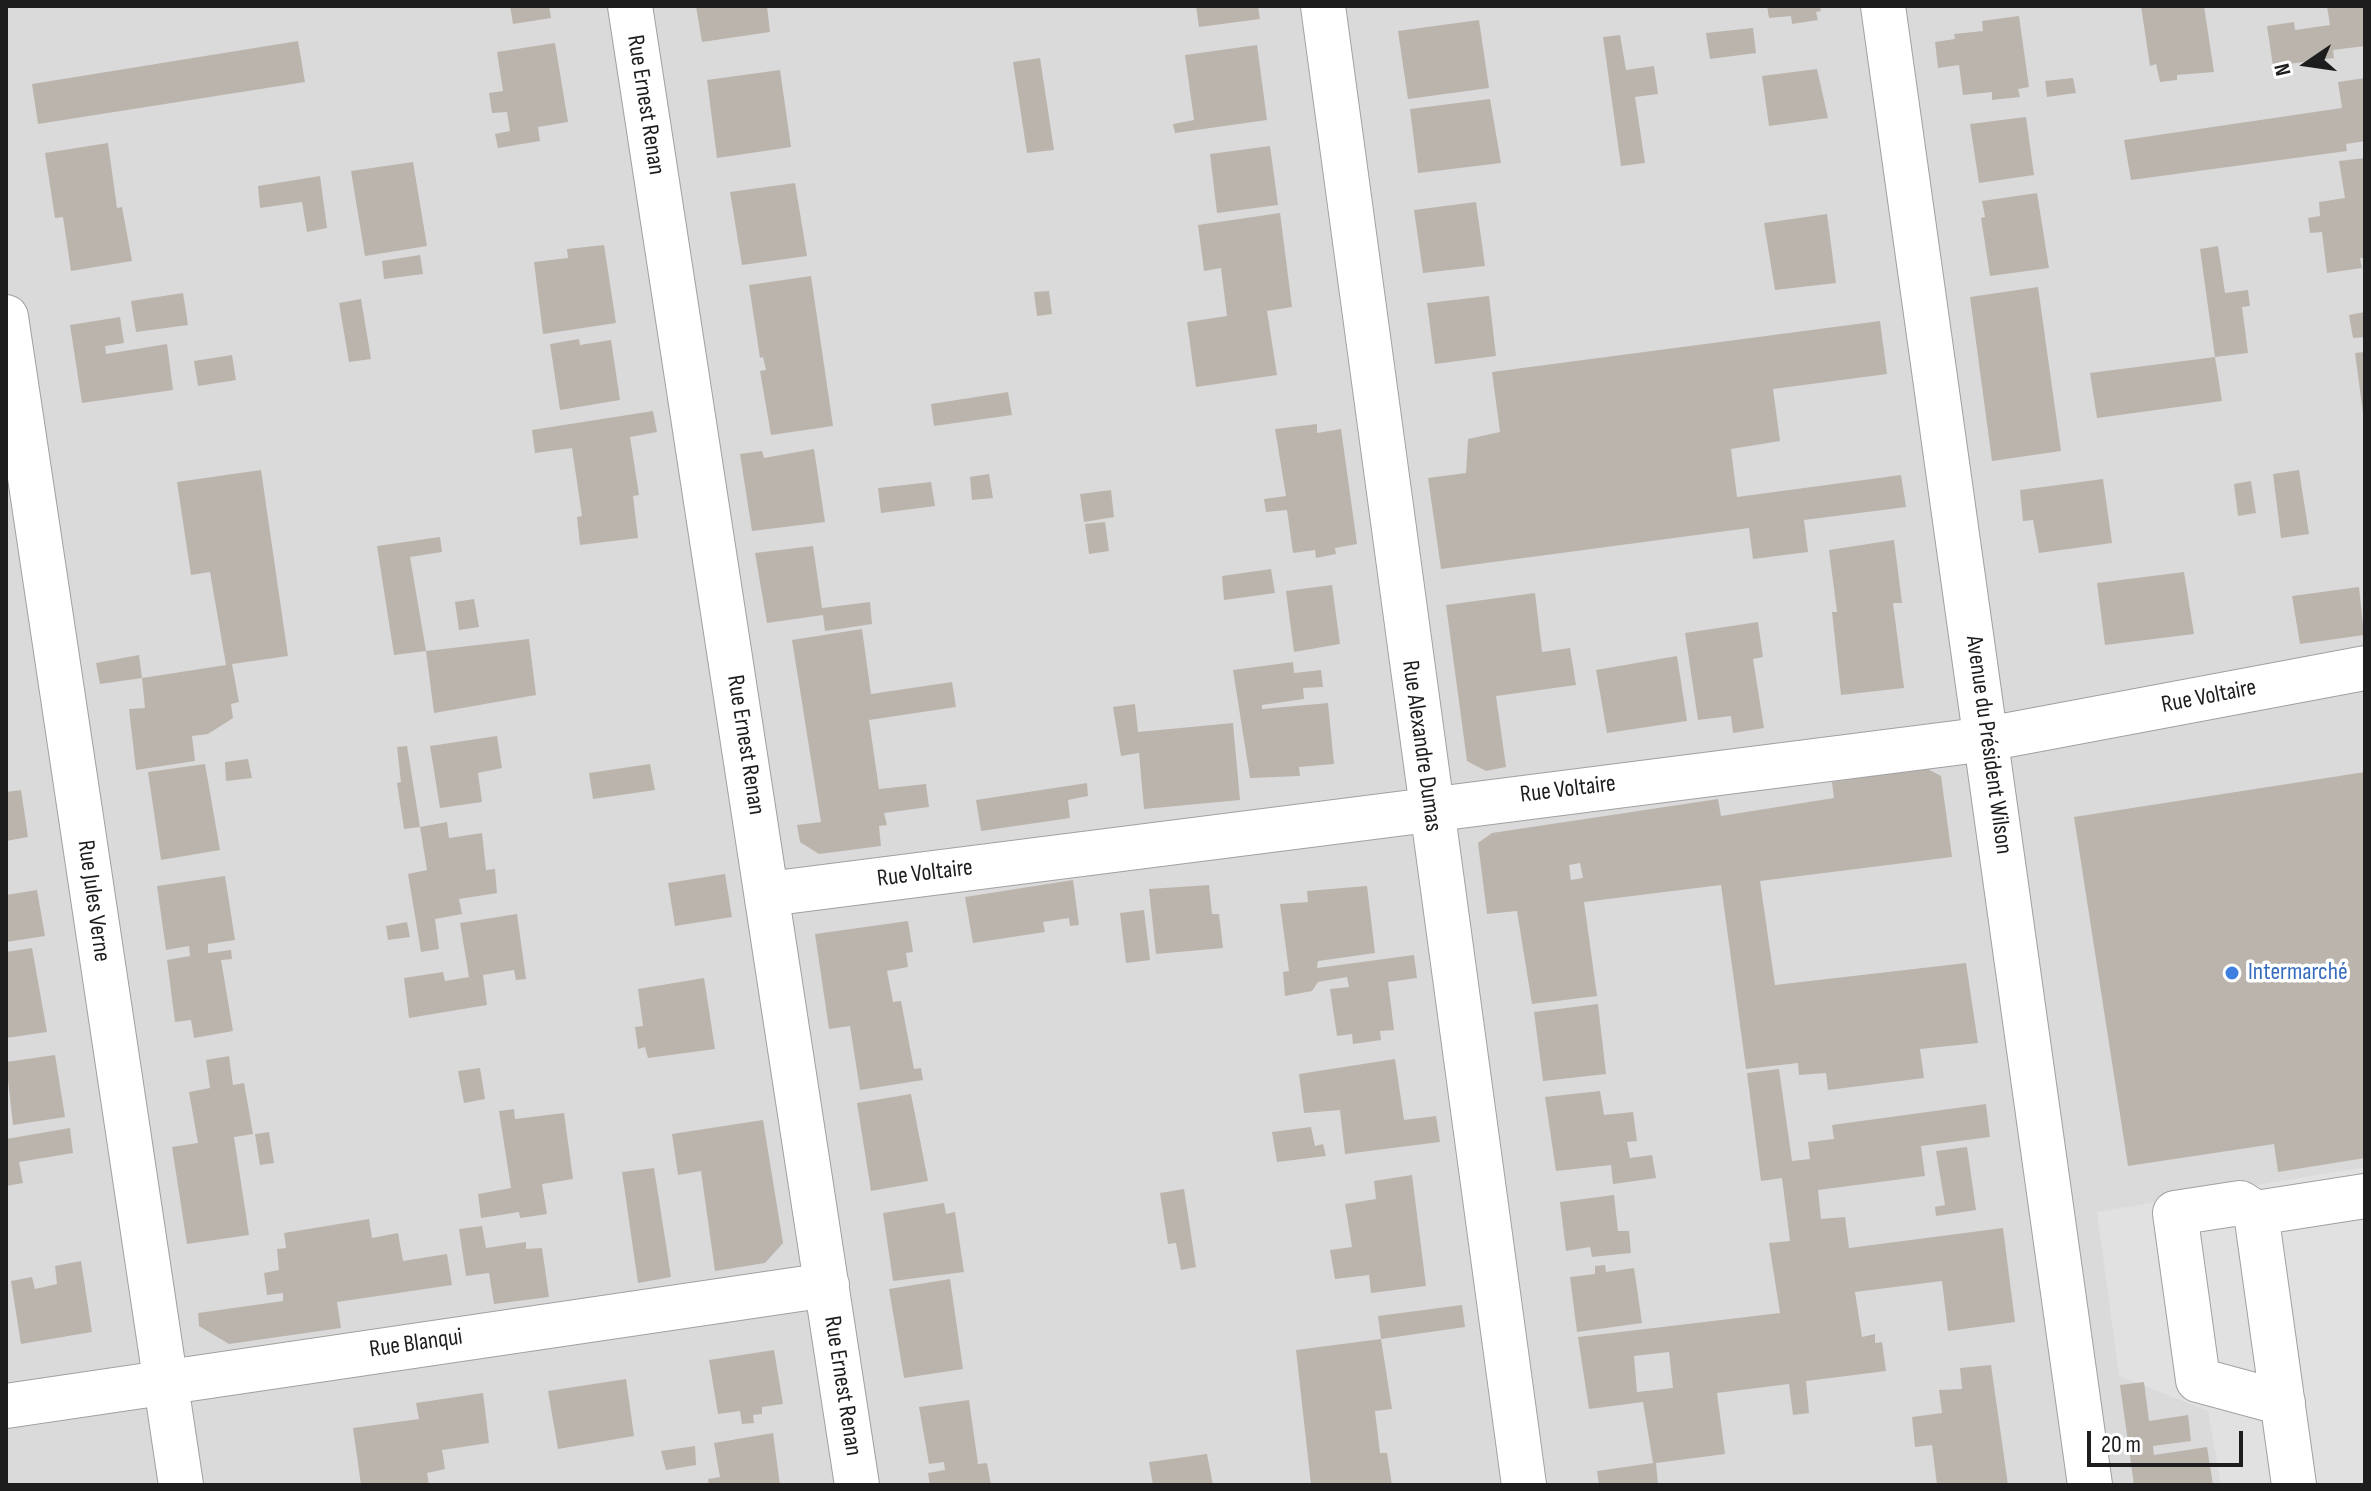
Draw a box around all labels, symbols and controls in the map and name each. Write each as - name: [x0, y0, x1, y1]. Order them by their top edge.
- north arrow: [2267, 24, 2347, 104]
- street label: Rue Ernest Renan: [620, 33, 670, 177]
- text: N: [2269, 61, 2298, 78]
- street label: Avenue du Président Wilson: [1958, 634, 2018, 856]
- street label: Rue Alexandre Dumas: [1395, 659, 1447, 833]
- street label: Rue Ernest Renan: [720, 673, 770, 817]
- street label: Rue Voltaire: [2159, 674, 2259, 720]
- street label: Rue Voltaire: [1519, 770, 1617, 810]
- street label: Rue Jules Verne: [70, 838, 116, 964]
- street label: Rue Voltaire: [876, 854, 974, 894]
- place label: Intermarché: [2248, 959, 2348, 987]
- marker: Intermarché: [2223, 964, 2241, 982]
- street label: Rue Ernest Renan: [817, 1314, 867, 1458]
- street label: Rue Blanqui: [368, 1323, 464, 1365]
- scale bar: [2091, 1415, 2247, 1465]
- text: 20 m: [2101, 1430, 2141, 1459]

